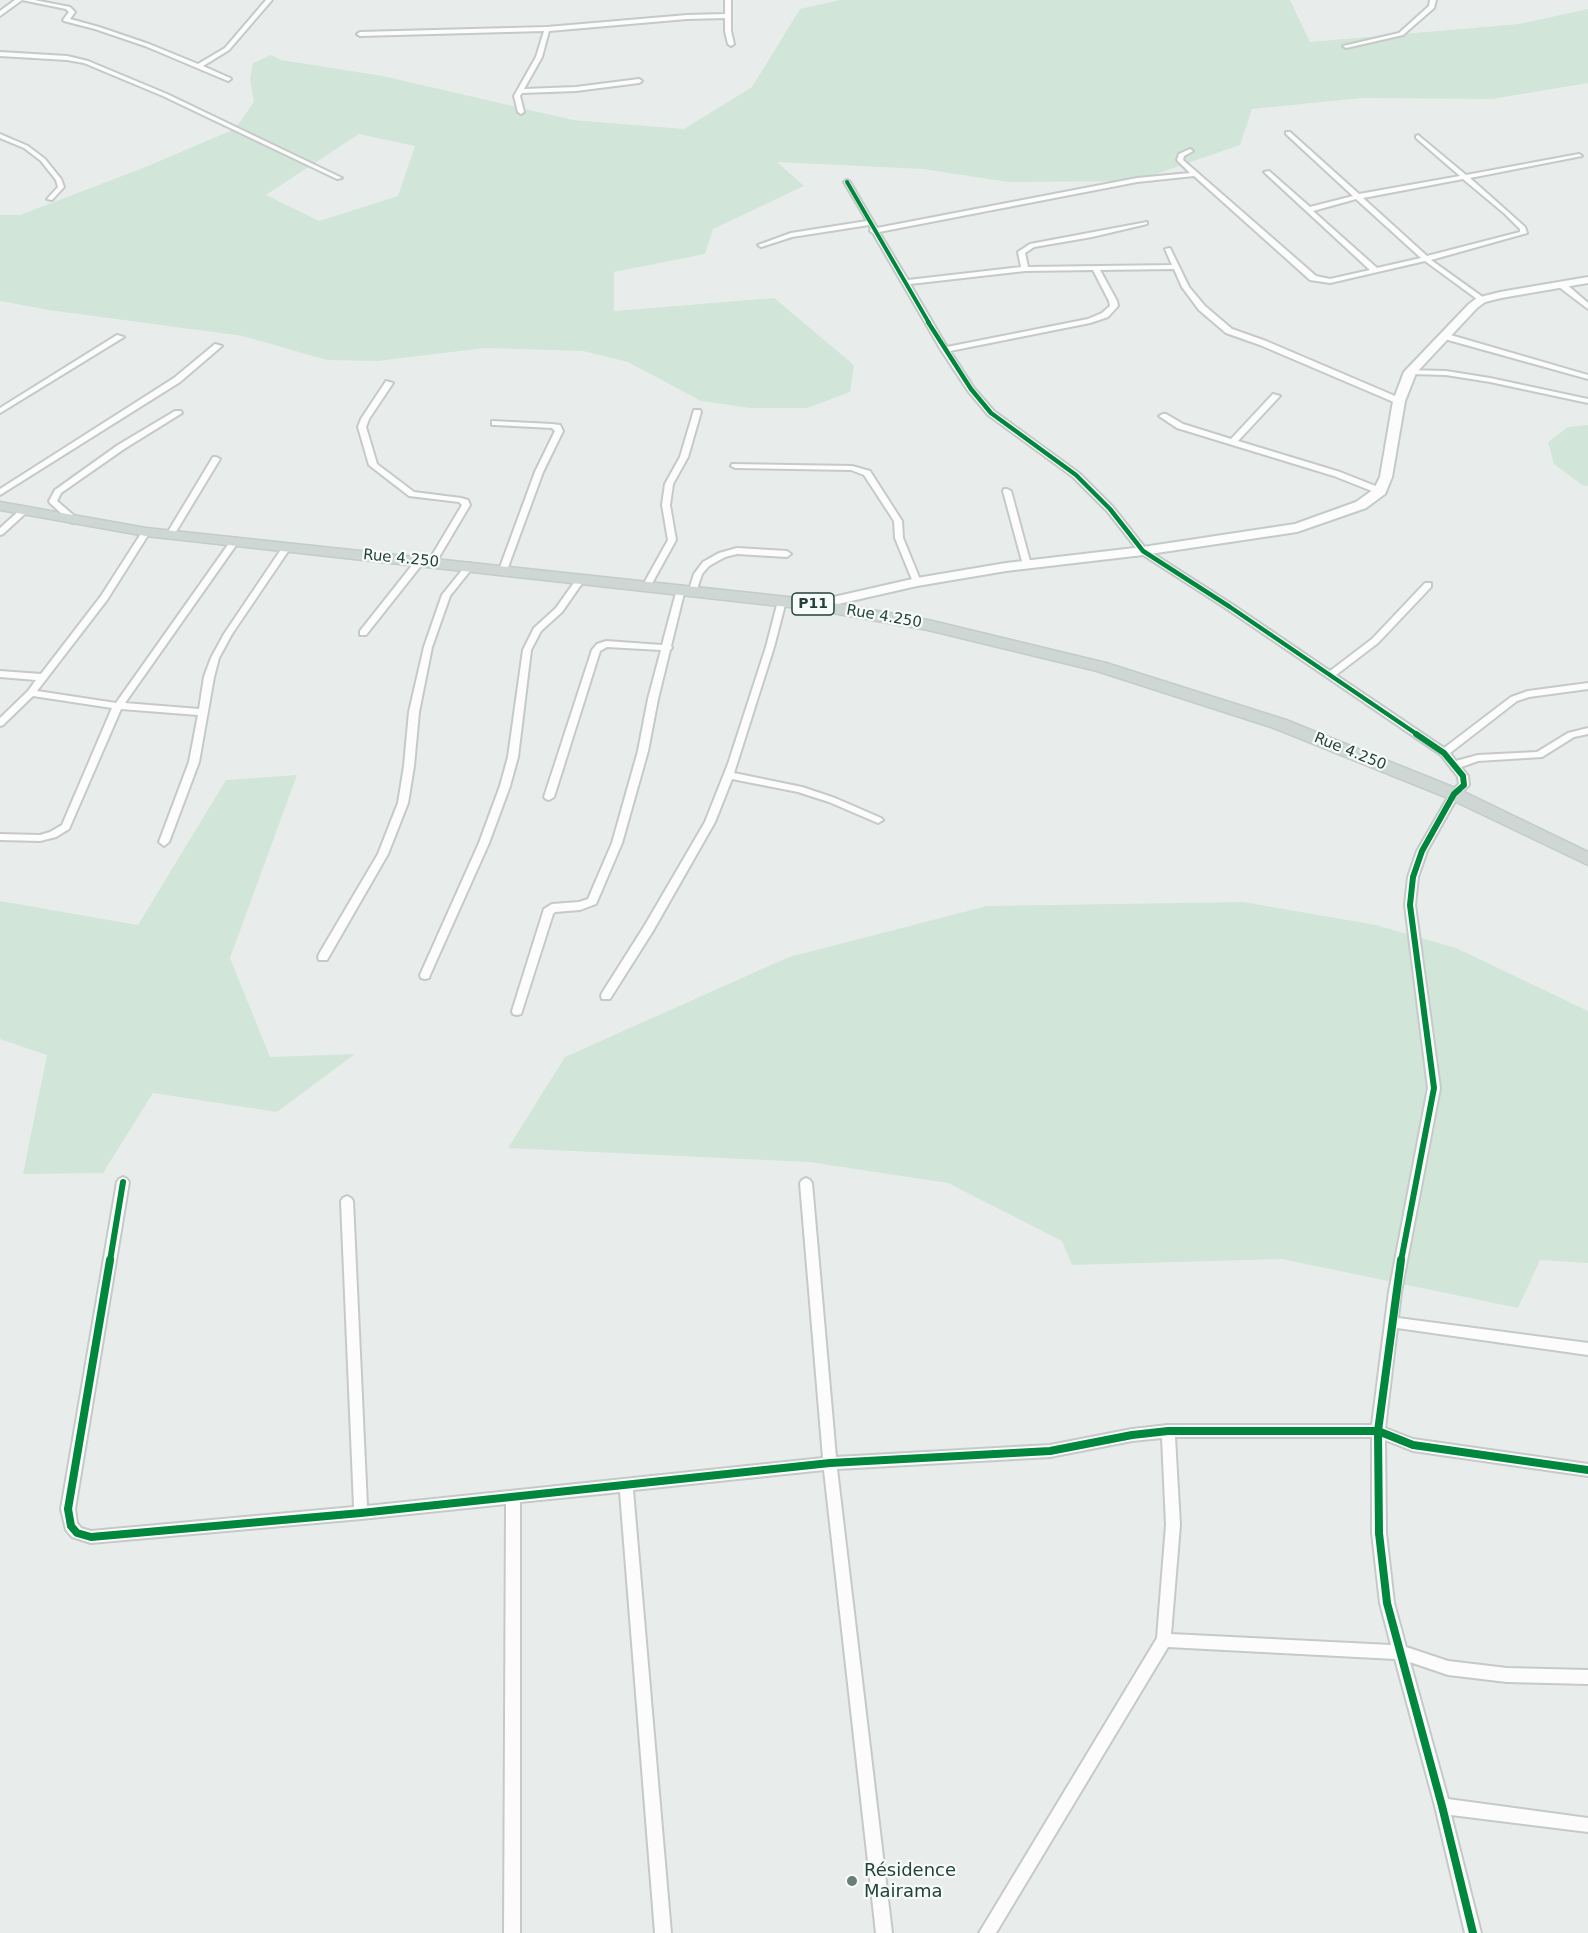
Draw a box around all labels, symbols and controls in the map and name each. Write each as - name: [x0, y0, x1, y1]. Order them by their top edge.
- street label: Rue 4.250: [362, 546, 440, 572]
- road number: P11: [792, 593, 834, 615]
- street label: Rue 4.250: [845, 602, 923, 632]
- street label: Rue 4.250: [1311, 729, 1389, 775]
- place label: Résidence Mairama: [864, 1860, 956, 1902]
- marker: Résidence Mairama: [845, 1874, 859, 1888]

